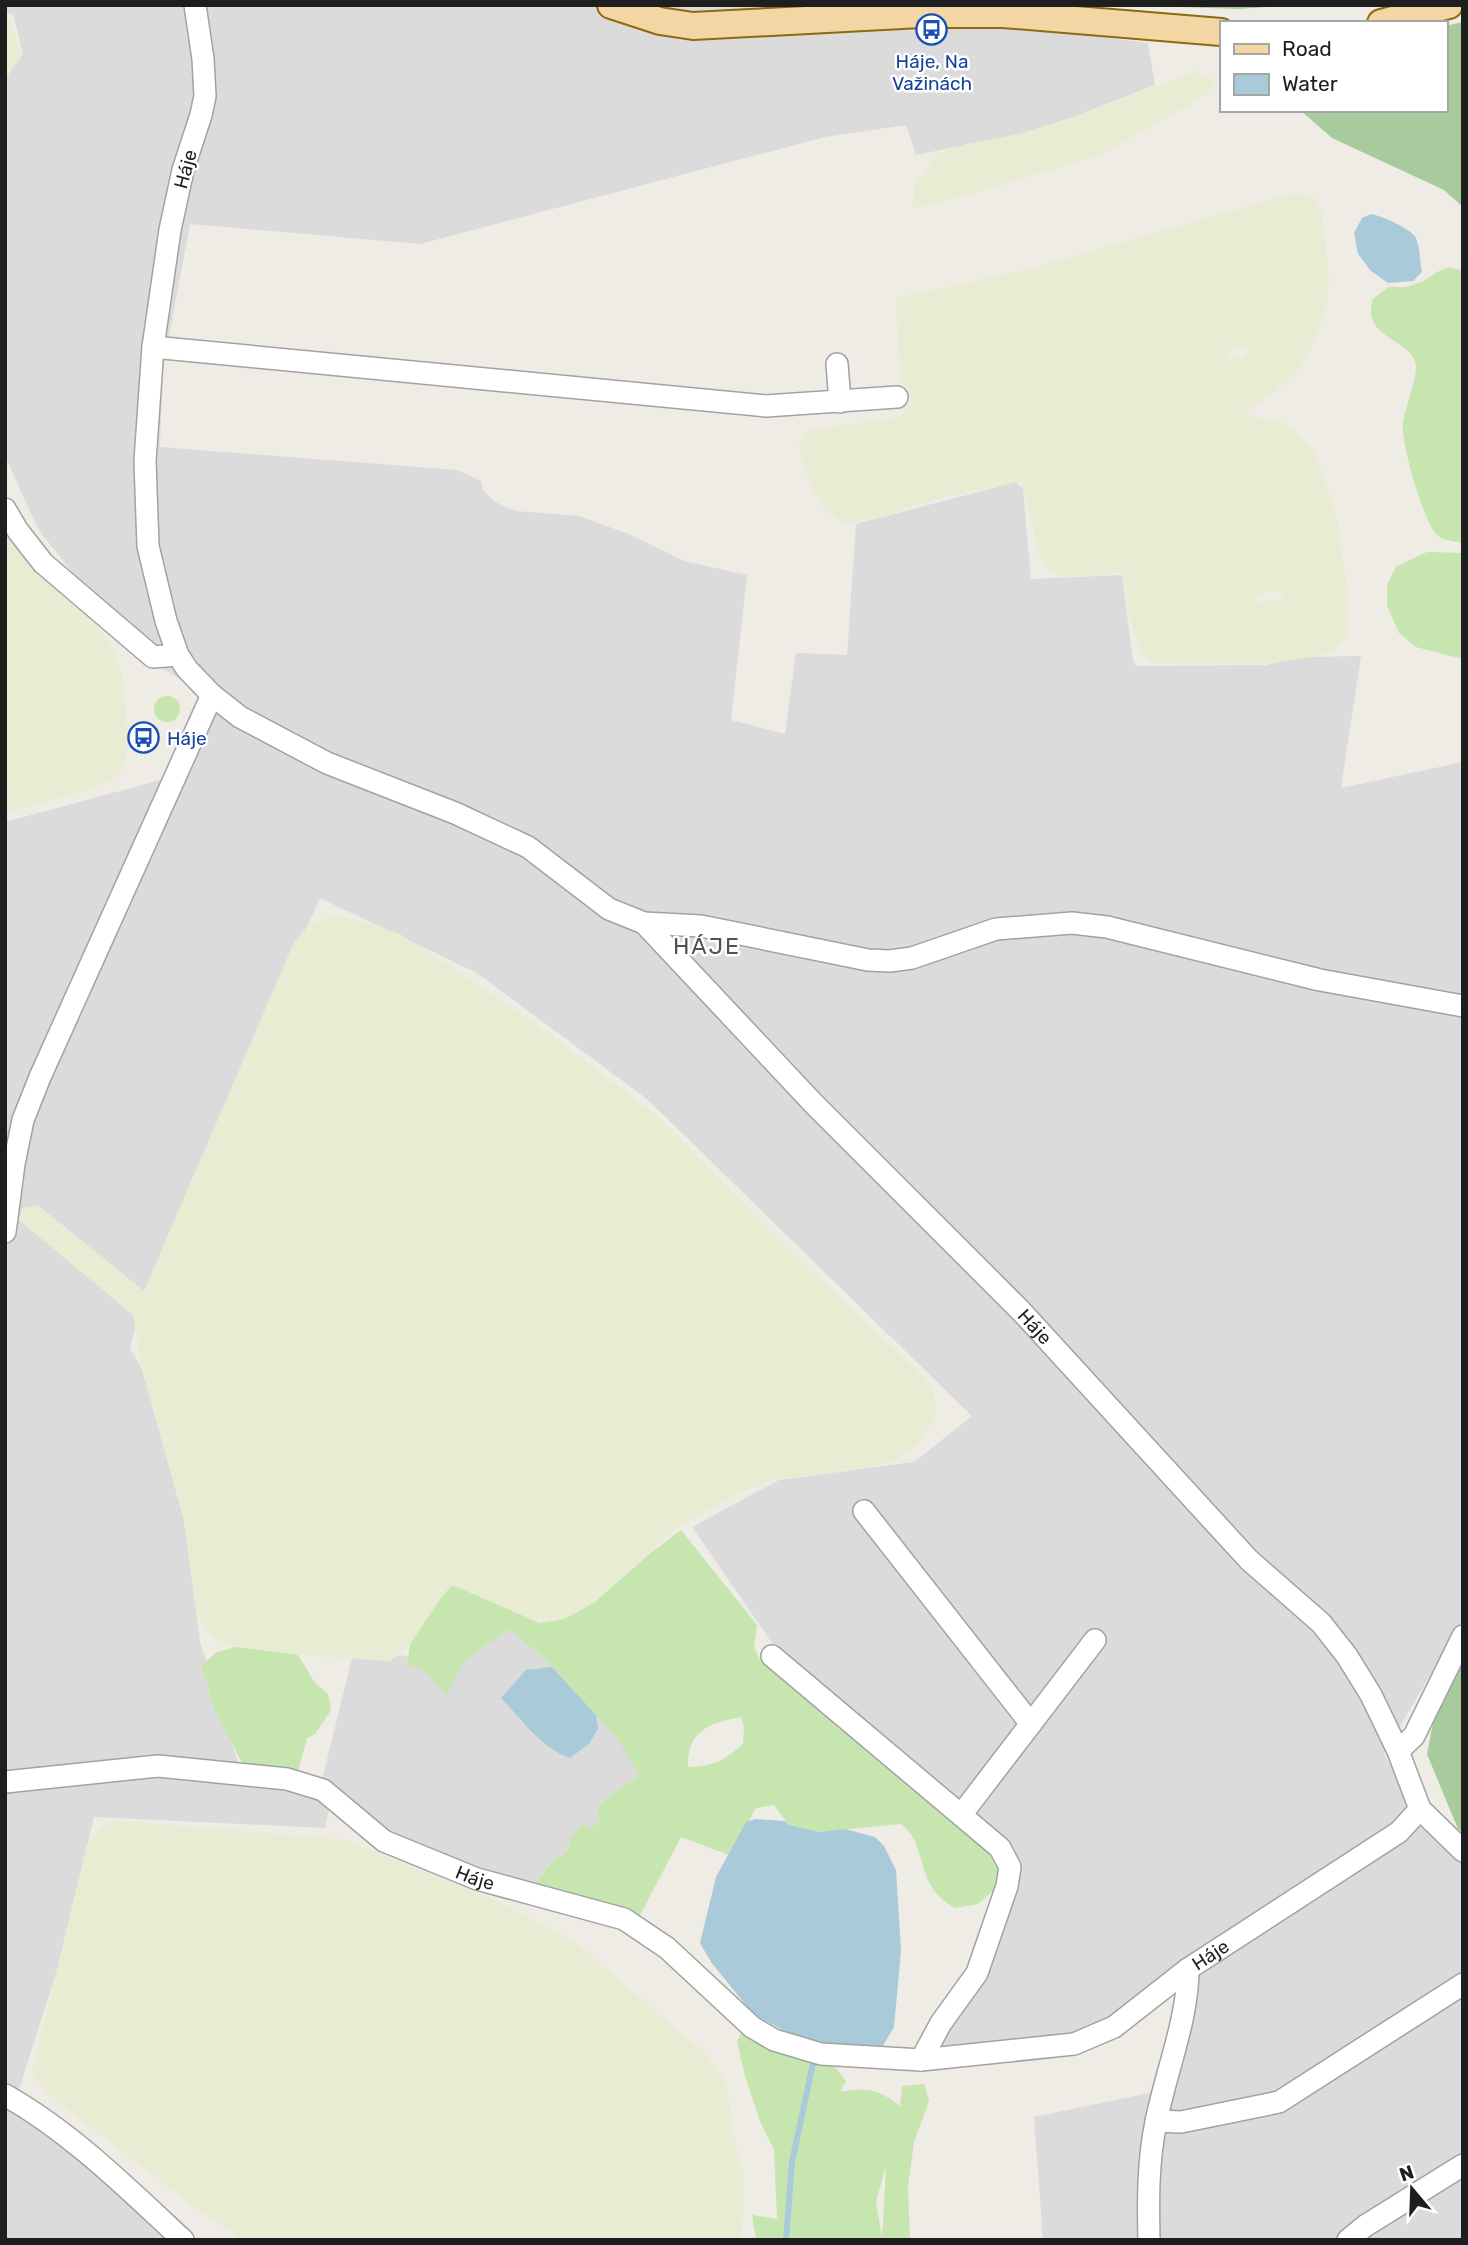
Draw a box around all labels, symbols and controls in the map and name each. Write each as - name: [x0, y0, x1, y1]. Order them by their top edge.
- bus stop icon: Háje, Na Važinách: [915, 13, 949, 47]
- legend: [1220, 21, 1447, 112]
- text: Road: [1282, 36, 1332, 61]
- place label: Háje, Na Važinách: [892, 50, 972, 95]
- text: Water: [1282, 71, 1338, 96]
- street label: Háje: [169, 147, 202, 191]
- bus stop icon: Háje: [127, 721, 161, 755]
- place label: Háje: [167, 727, 207, 750]
- district label: HÁJE: [673, 932, 741, 960]
- street label: Háje: [1013, 1304, 1057, 1349]
- street label: Háje: [452, 1861, 497, 1895]
- street label: Háje: [1188, 1934, 1233, 1975]
- north arrow: [1377, 2154, 1447, 2224]
- text: N: [1396, 2160, 1417, 2186]

